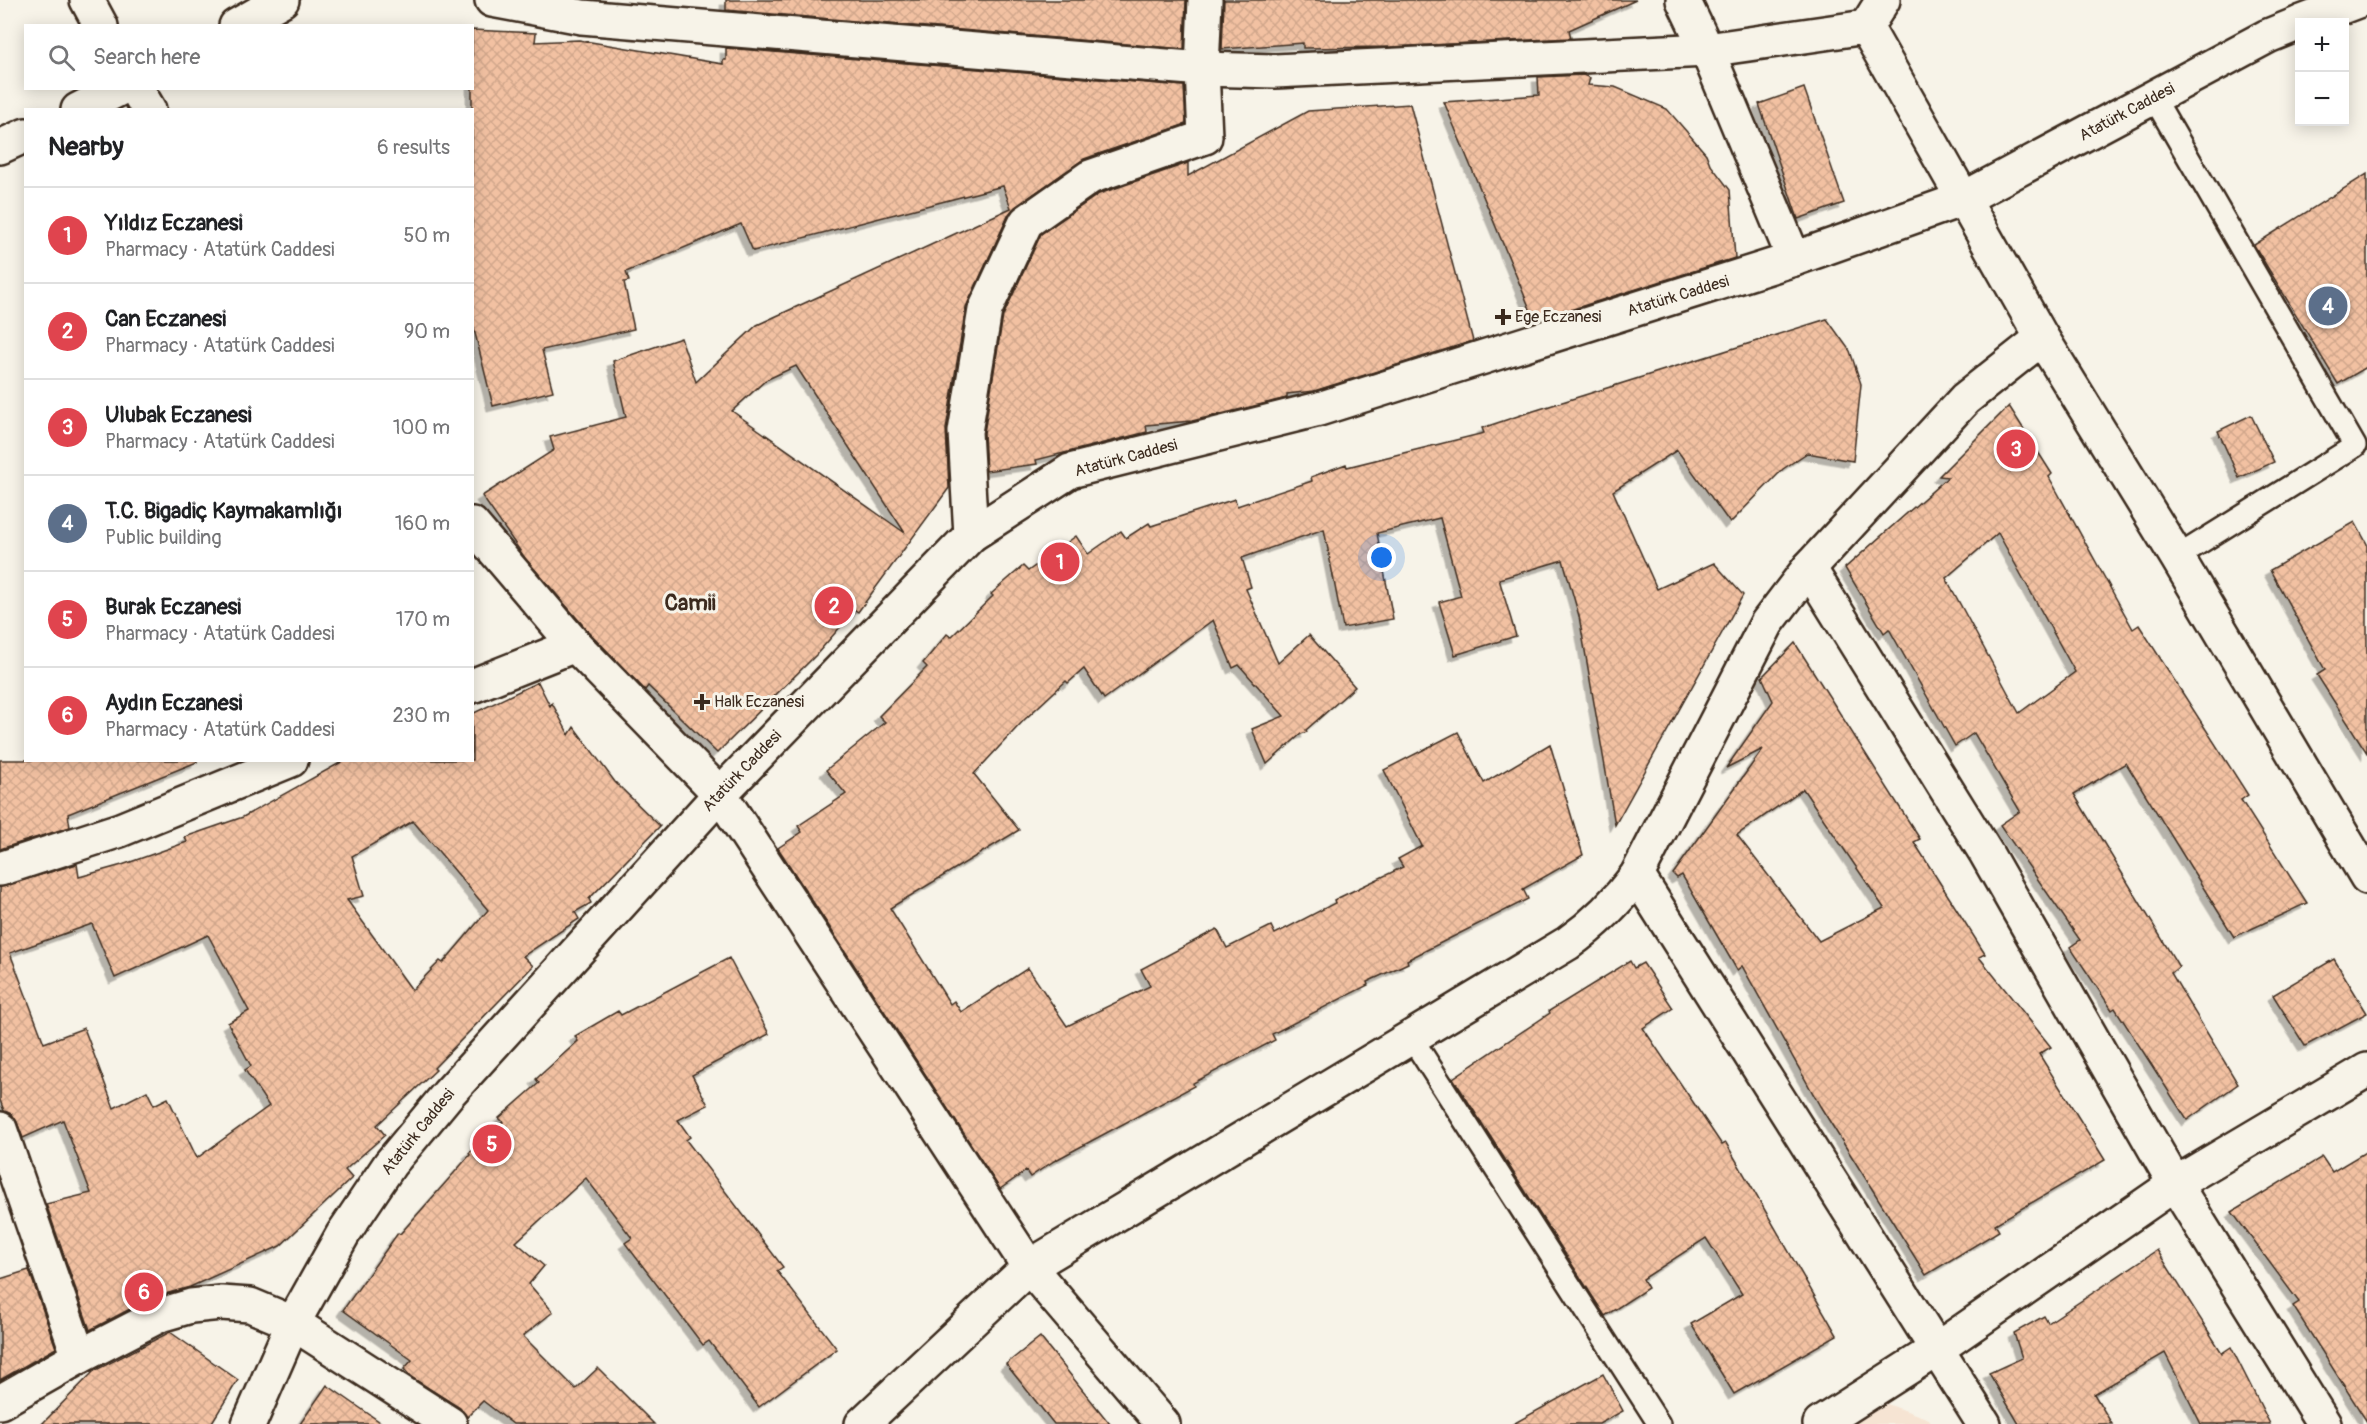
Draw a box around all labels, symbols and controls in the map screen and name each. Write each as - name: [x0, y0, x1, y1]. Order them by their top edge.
- map controls: [2295, 18, 2349, 126]
- button: +: [2295, 18, 2349, 72]
- search box: [24, 24, 474, 90]
- icon: search: [45, 41, 78, 74]
- text: Search here: [93, 43, 200, 71]
- button: −: [2295, 72, 2349, 126]
- street label: Atatürk Caddesi: [2076, 78, 2178, 146]
- text: Nearby: [48, 131, 124, 163]
- text: 6 results: [377, 135, 450, 160]
- text: Yıldız Eczanesi: [105, 209, 243, 237]
- text: 1: [64, 223, 71, 248]
- text: 50 m: [403, 223, 450, 248]
- text: Pharmacy · Atatürk Caddesi: [105, 237, 335, 262]
- street label: Atatürk Caddesi: [1625, 271, 1731, 321]
- pin: 4: [2308, 284, 2348, 328]
- text: Can Eczanesi: [105, 305, 226, 333]
- place label: Ege Eczanesi: [1515, 307, 1602, 327]
- marker: Ege Eczanesi: [1496, 310, 1510, 324]
- text: 2: [62, 319, 73, 344]
- text: 90 m: [404, 319, 450, 344]
- text: Pharmacy · Atatürk Caddesi: [105, 333, 335, 358]
- text: Ulubak Eczanesi: [105, 401, 252, 429]
- text: 3: [62, 415, 73, 440]
- text: 100 m: [393, 415, 450, 440]
- pin: 3: [1996, 426, 2036, 472]
- text: Pharmacy · Atatürk Caddesi: [105, 429, 335, 454]
- street label: Atatürk Caddesi: [1072, 435, 1180, 481]
- text: T.C. Bigadiç Kaymakamlığı: [105, 497, 342, 525]
- text: 4: [62, 511, 73, 536]
- text: 160 m: [395, 511, 450, 536]
- text: Public building: [105, 525, 221, 550]
- pin: 1: [1040, 540, 1080, 584]
- your location: [1367, 543, 1396, 572]
- pin: 2: [814, 584, 854, 628]
- district label: Camii: [664, 589, 716, 617]
- text: Burak Eczanesi: [105, 593, 241, 621]
- text: 5: [62, 607, 73, 632]
- text: 170 m: [396, 607, 450, 632]
- text: Pharmacy · Atatürk Caddesi: [105, 621, 335, 646]
- text: Aydın Eczanesi: [105, 689, 242, 717]
- place label: Halk Eczanesi: [714, 692, 804, 712]
- marker: Halk Eczanesi: [695, 695, 709, 709]
- text: 6: [62, 703, 73, 728]
- text: 230 m: [393, 703, 450, 728]
- text: Pharmacy · Atatürk Caddesi: [105, 717, 335, 742]
- street label: Atatürk Caddesi: [698, 726, 786, 816]
- street label: Atatürk Caddesi: [377, 1085, 459, 1179]
- pin: 5: [472, 1122, 512, 1166]
- pin: 6: [124, 1270, 164, 1314]

